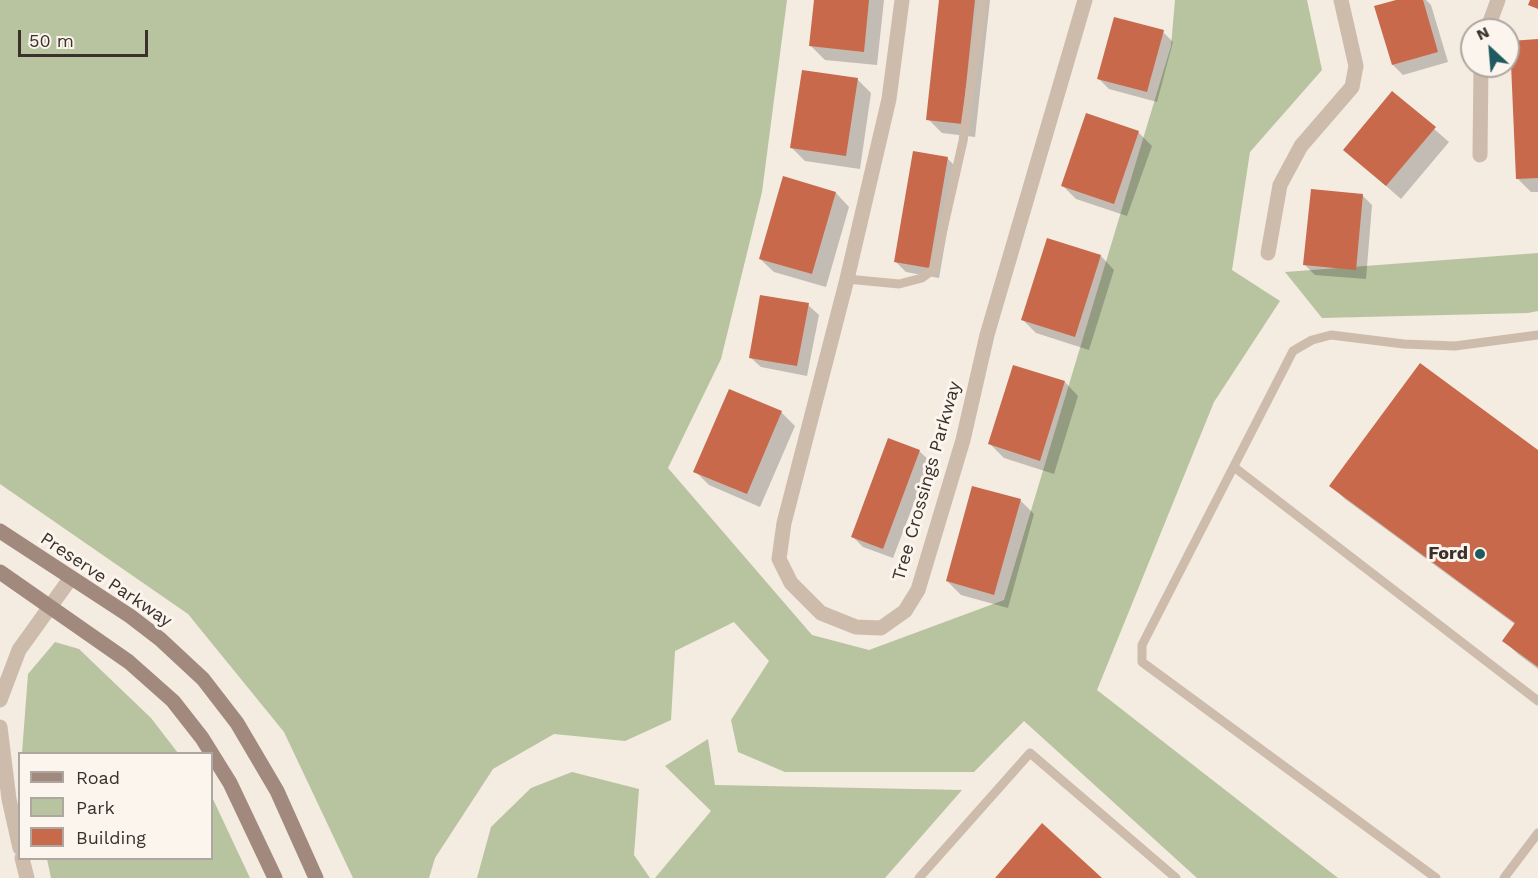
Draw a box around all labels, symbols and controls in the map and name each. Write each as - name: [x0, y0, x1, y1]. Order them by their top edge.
- scale bar: [21, 18, 152, 56]
- north arrow: [1460, 18, 1520, 78]
- text: N: [1473, 22, 1492, 44]
- text: 50 m: [29, 30, 74, 51]
- street label: Tree Crossings Parkway: [888, 379, 966, 583]
- street label: Preserve Parkway: [36, 528, 176, 632]
- place label: Ford: [1428, 543, 1468, 565]
- marker: Ford: [1473, 547, 1487, 561]
- legend: [18, 752, 213, 860]
- text: Road: [76, 767, 120, 788]
- text: Park: [76, 797, 115, 818]
- text: Building: [76, 827, 146, 848]

